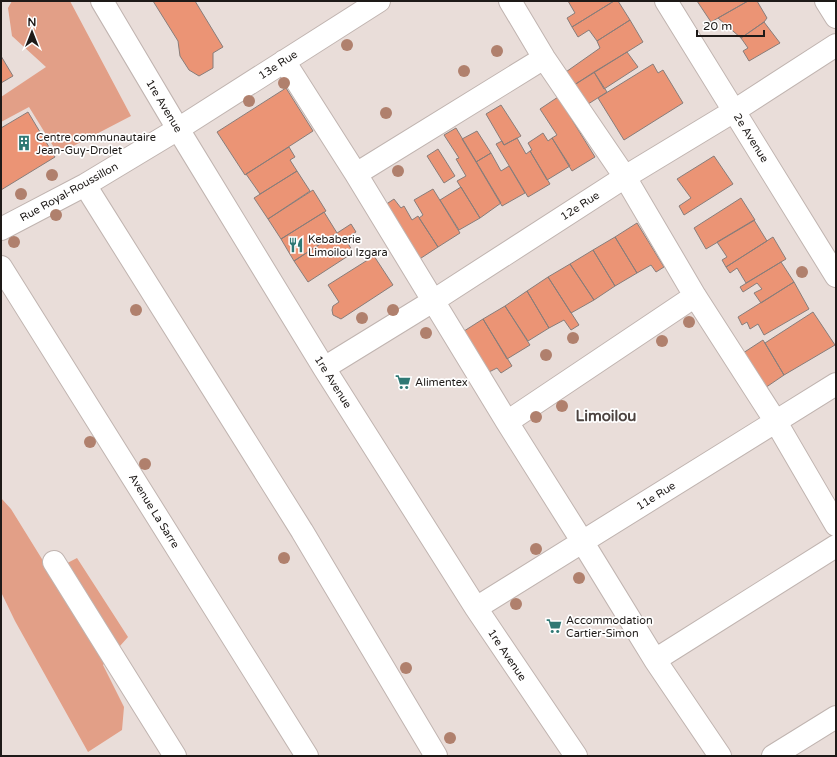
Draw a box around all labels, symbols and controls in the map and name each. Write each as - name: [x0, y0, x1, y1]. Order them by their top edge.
- north arrow: [12, 12, 52, 52]
- scale bar: [697, 12, 764, 38]
- text: N: [28, 16, 36, 29]
- text: 20 m: [703, 19, 732, 33]
- street label: 13e Rue: [256, 48, 300, 82]
- street label: 1re Avenue: [143, 77, 185, 135]
- street label: 2e Avenue: [731, 111, 771, 165]
- place label: Centre communautaire Jean-Guy-Drolet: [36, 131, 156, 157]
- building icon: Centre communautaire Jean-Guy-Drolet: [15, 134, 33, 152]
- street label: Rue Royal-Roussillon: [18, 160, 120, 224]
- street label: 12e Rue: [558, 189, 602, 223]
- place label: Kebaberie Limoilou Izgara: [308, 233, 388, 259]
- restaurant icon: Kebaberie Limoilou Izgara: [287, 236, 305, 254]
- street label: 1re Avenue: [312, 353, 354, 411]
- supermarket icon: Alimentex: [394, 373, 412, 391]
- place label: Alimentex: [415, 376, 468, 389]
- district label: Limoilou: [576, 407, 637, 425]
- street label: Avenue La Sarre: [126, 471, 182, 551]
- street label: 11e Rue: [634, 479, 678, 513]
- place label: Accommodation Cartier-Simon: [566, 614, 653, 640]
- supermarket icon: Accommodation Cartier-Simon: [545, 617, 563, 635]
- street label: 1re Avenue: [485, 627, 529, 683]

